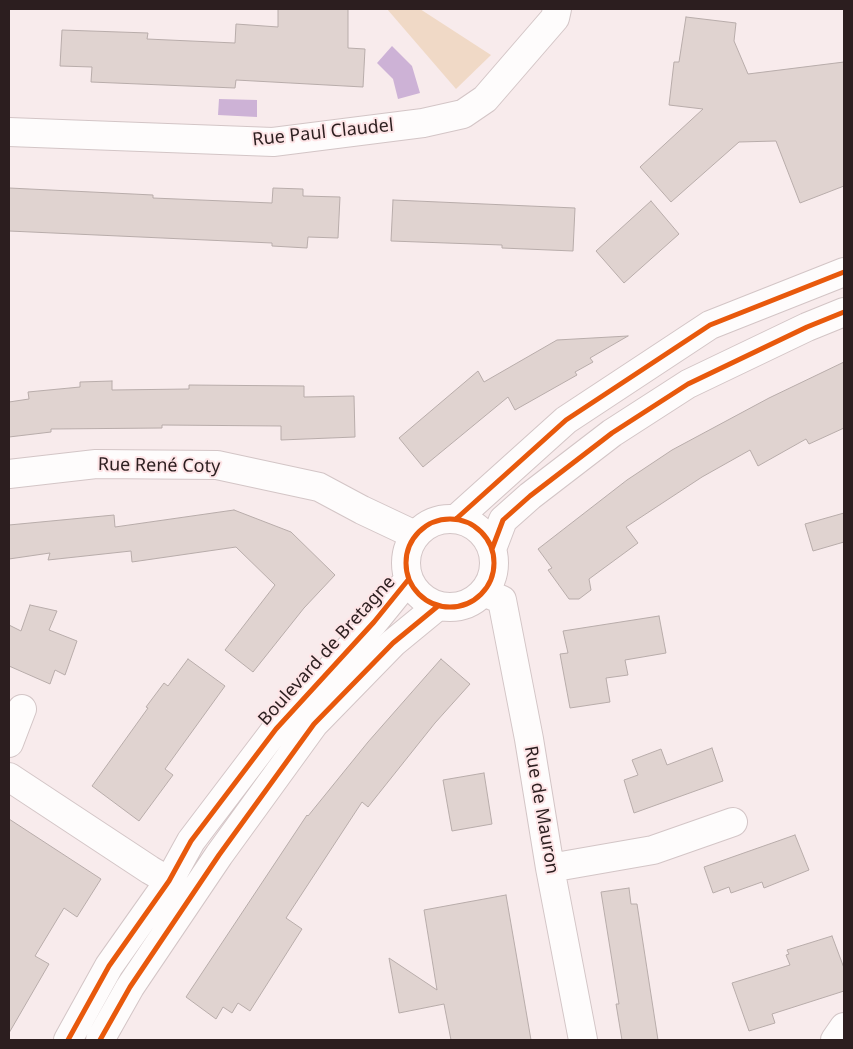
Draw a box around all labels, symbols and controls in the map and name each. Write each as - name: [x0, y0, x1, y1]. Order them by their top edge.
- street label: Rue Paul Claudel: [251, 115, 395, 151]
- street label: Rue René Coty: [98, 454, 220, 478]
- street label: Boulevard de Bretagne: [254, 572, 400, 730]
- street label: Rue de Mauron: [519, 744, 563, 876]

